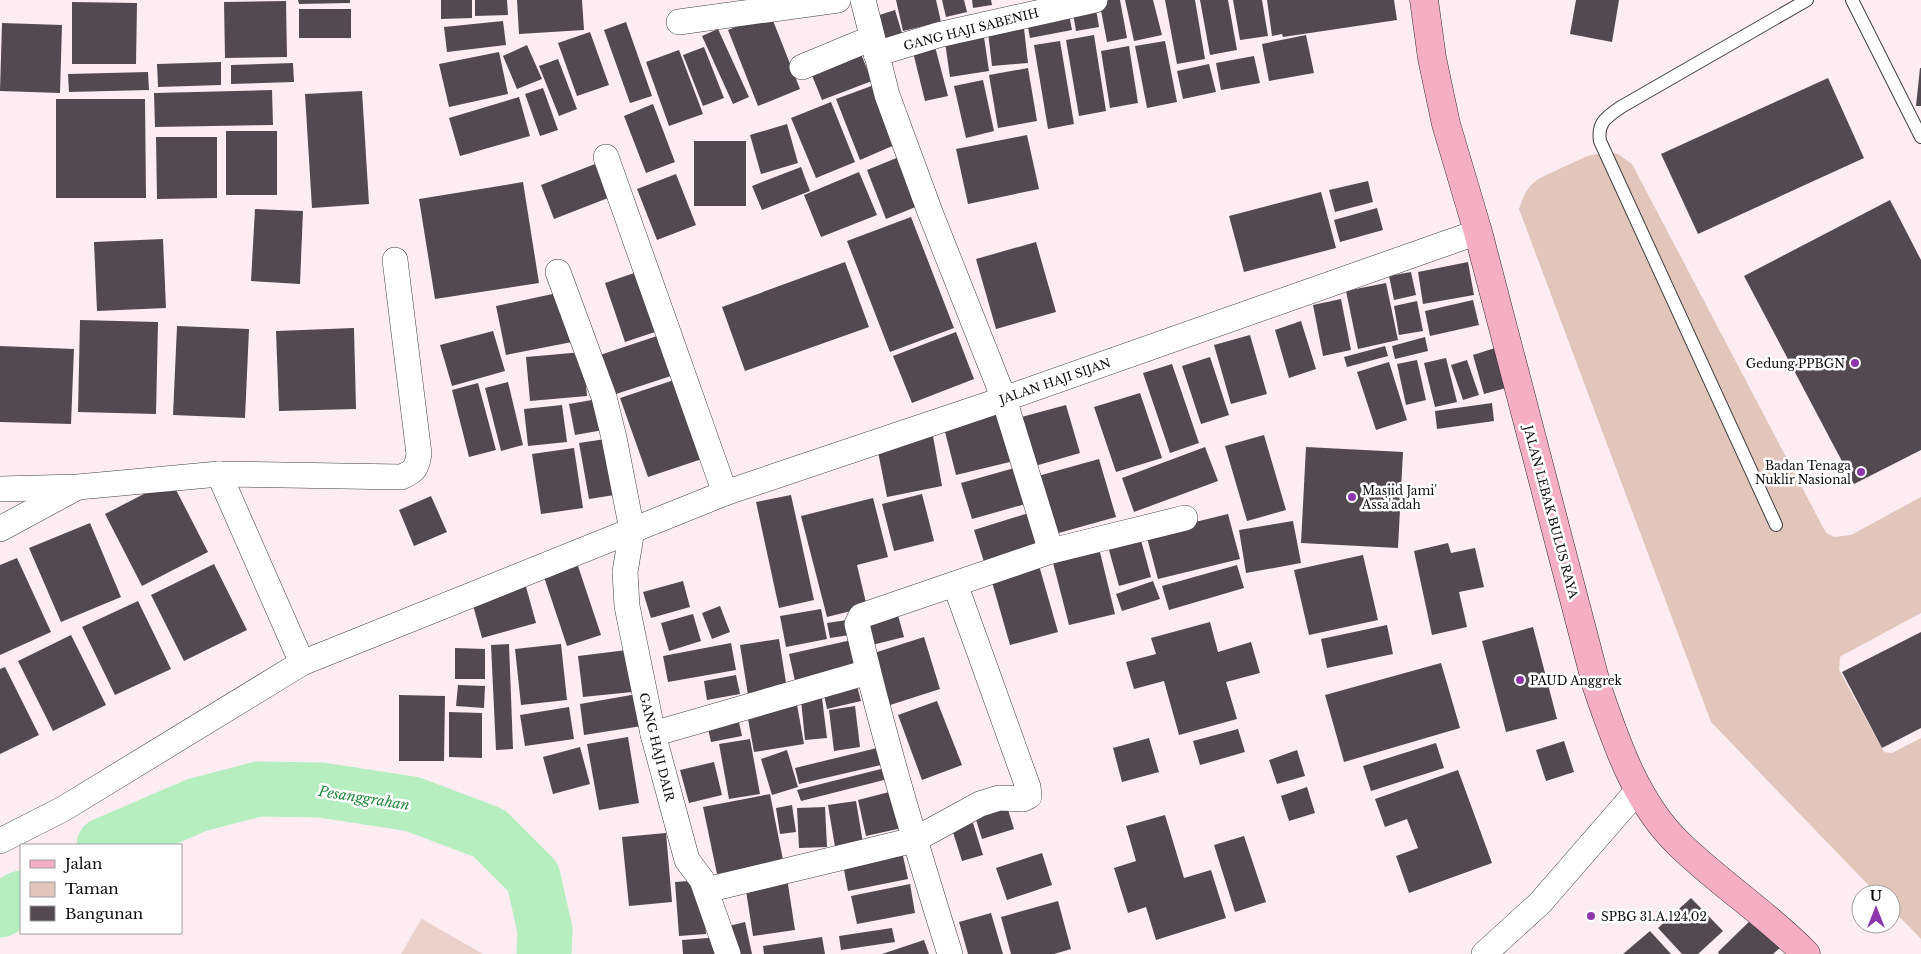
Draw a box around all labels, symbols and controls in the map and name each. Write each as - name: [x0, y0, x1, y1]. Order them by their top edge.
- street label: GANG HAJI SABENIH: [902, 5, 1040, 53]
- street label: JALAN HAJI SIJAN: [995, 355, 1113, 408]
- place label: Gedung PPBGN: [1746, 356, 1845, 371]
- marker: Gedung PPBGN: [1849, 357, 1861, 369]
- street label: JALAN LEBAK BULUS RAYA: [1520, 422, 1582, 601]
- place label: Badan Tenaga Nuklir Nasional: [1755, 458, 1851, 487]
- marker: Badan Tenaga Nuklir Nasional: [1855, 466, 1867, 478]
- place label: Masjid Jami' Assa'adah: [1361, 483, 1437, 512]
- marker: Masjid Jami' Assa'adah: [1346, 491, 1358, 503]
- place label: PAUD Anggrek: [1530, 673, 1623, 688]
- marker: PAUD Anggrek: [1514, 674, 1526, 686]
- street label: GANG HAJI DAIR: [636, 691, 678, 803]
- water label: Pesanggrahan: [316, 782, 411, 814]
- legend: [20, 844, 182, 934]
- text: Jalan: [63, 854, 102, 873]
- text: Taman: [65, 879, 119, 898]
- north arrow: [1851, 884, 1901, 934]
- text: U: [1870, 887, 1883, 905]
- text: Bangunan: [65, 904, 143, 923]
- place label: SPBG 31.A.124.02: [1601, 909, 1707, 924]
- marker: SPBG 31.A.124.02: [1585, 910, 1597, 922]

